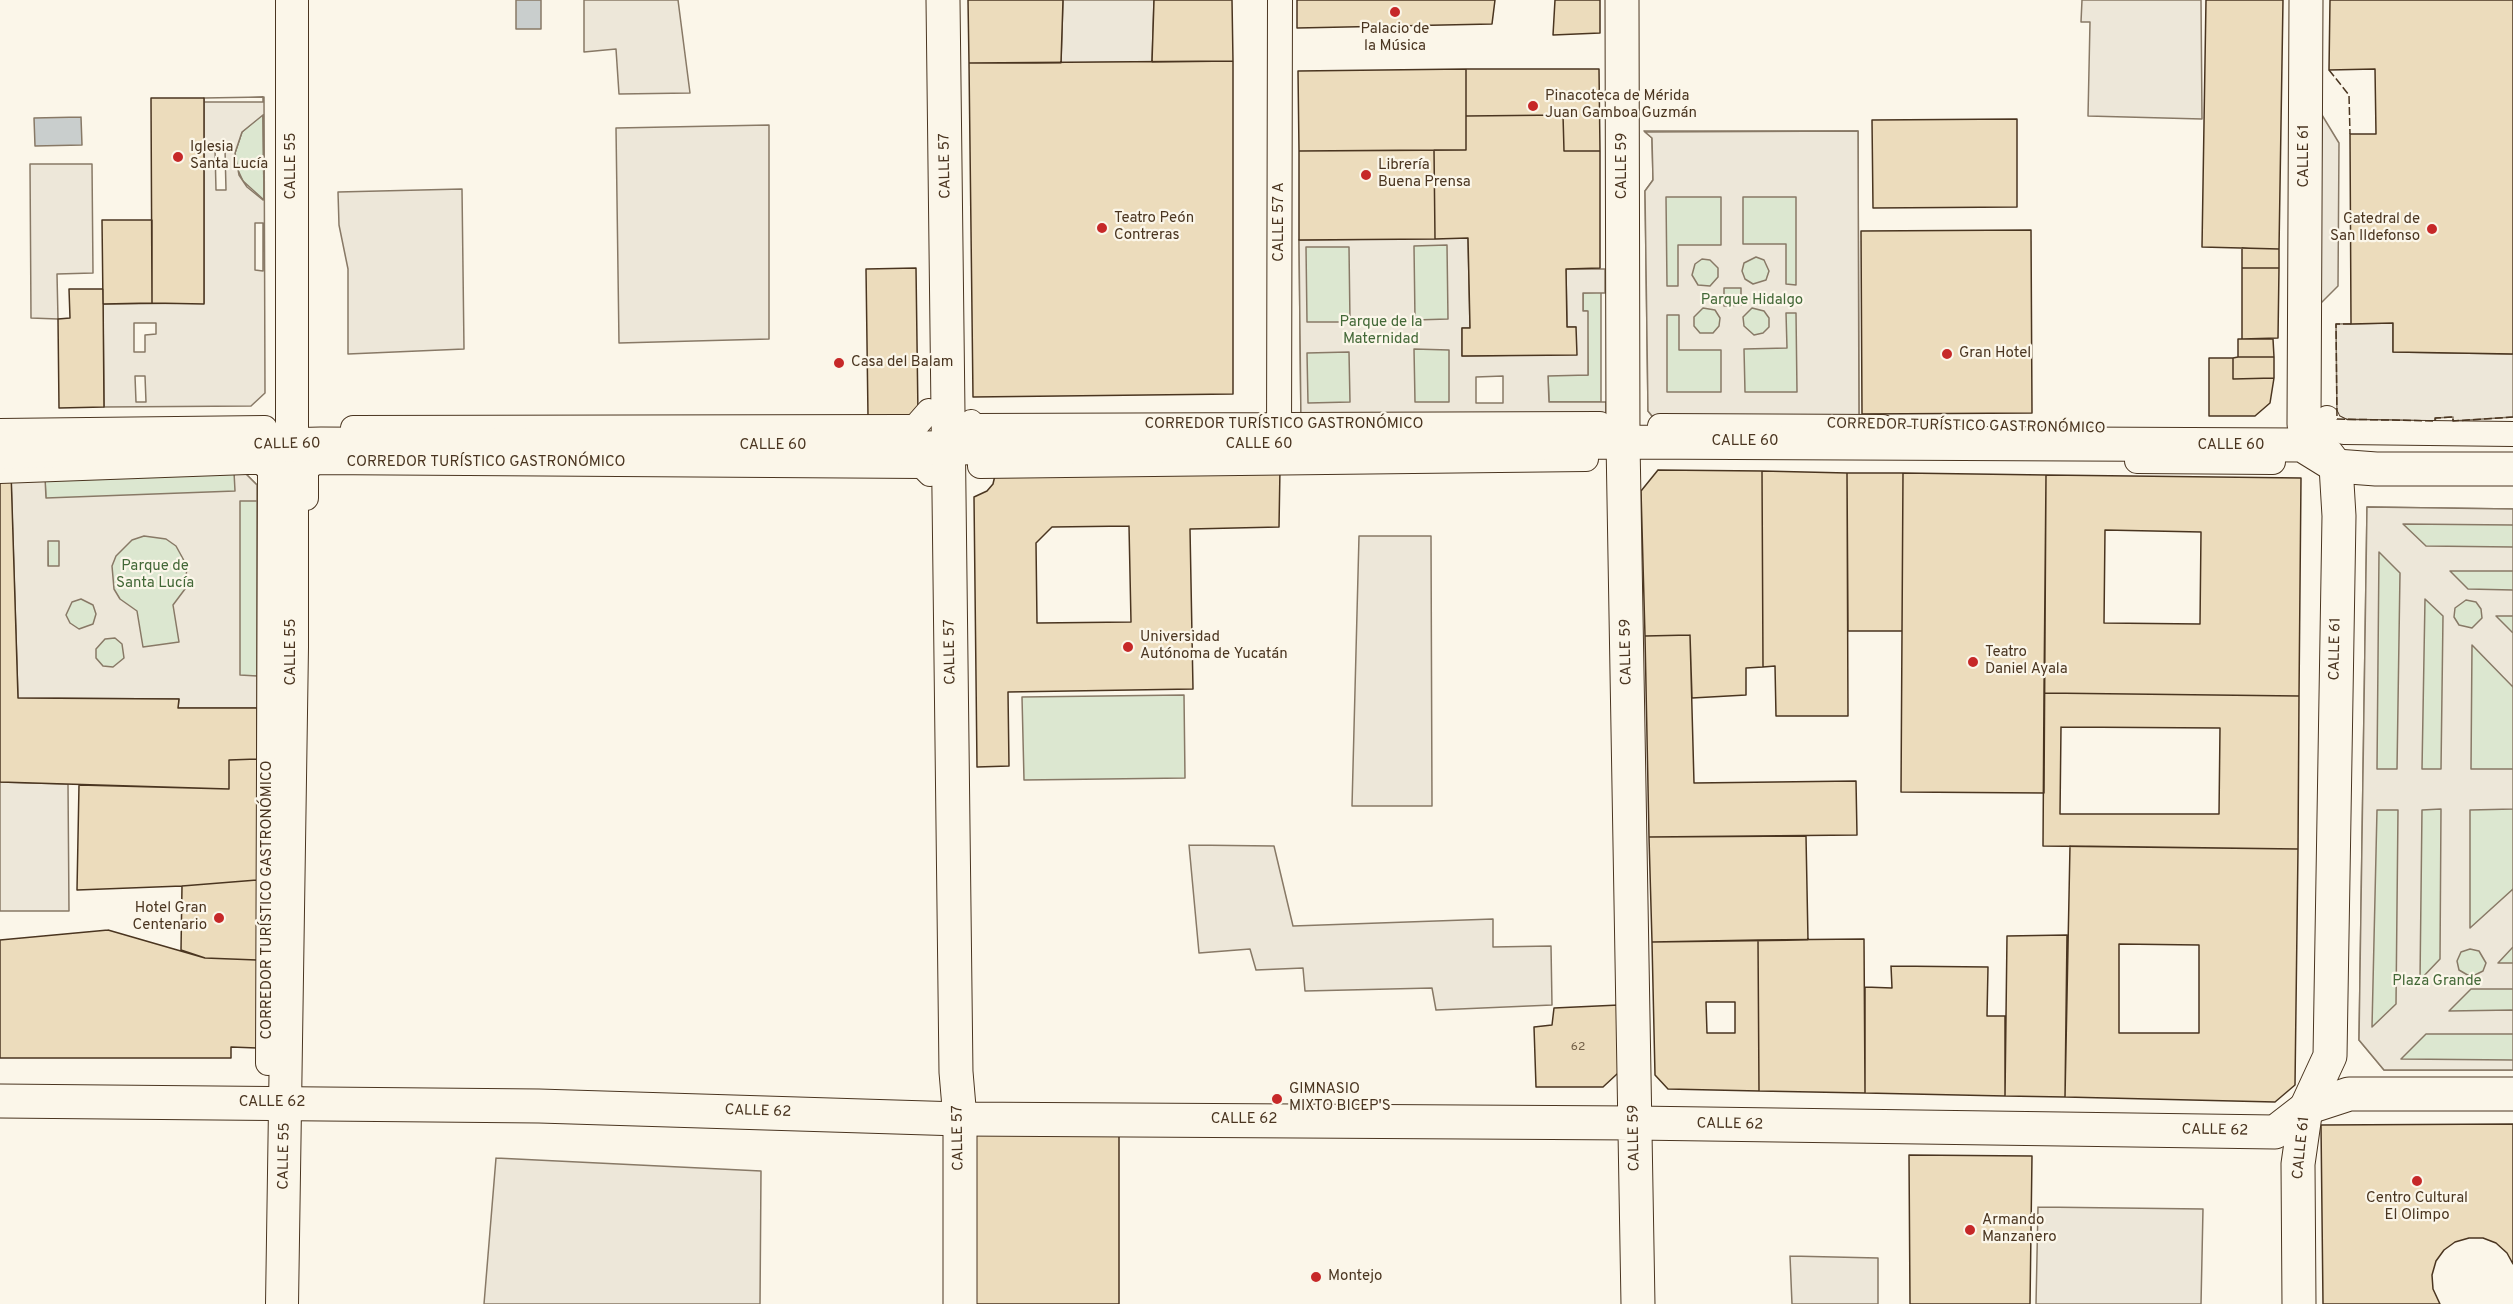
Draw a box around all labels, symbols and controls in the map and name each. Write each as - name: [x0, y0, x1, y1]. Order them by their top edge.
- marker: Palacio de la Música: [1388, 5, 1402, 19]
- place label: Palacio de la Música: [1361, 21, 1429, 56]
- place label: Pinacoteca de Mérida Juan Gamboa Guzmán: [1545, 88, 1697, 123]
- marker: Pinacoteca de Mérida Juan Gamboa Guzmán: [1526, 99, 1540, 113]
- street label: CALLE 61: [2296, 124, 2314, 188]
- street label: CALLE 55: [283, 132, 301, 200]
- street label: CALLE 57: [936, 133, 956, 199]
- street label: CALLE 59: [1614, 133, 1632, 199]
- place label: Iglesia Santa Lucía: [190, 139, 268, 174]
- marker: Iglesia Santa Lucía: [171, 150, 185, 164]
- place label: Librería Buena Prensa: [1378, 157, 1471, 192]
- marker: Librería Buena Prensa: [1359, 168, 1373, 182]
- street label: CALLE 57 A: [1271, 182, 1289, 262]
- place label: Teatro Peón Contreras: [1114, 210, 1194, 245]
- place label: Catedral de San Ildefonso: [2330, 211, 2420, 246]
- marker: Teatro Peón Contreras: [1095, 221, 1109, 235]
- marker: Catedral de San Ildefonso: [2425, 222, 2439, 236]
- park label: Parque Hidalgo: [1701, 292, 1803, 310]
- park label: Parque de la Maternidad: [1340, 314, 1422, 349]
- place label: Gran Hotel: [1959, 345, 2031, 363]
- marker: Gran Hotel: [1940, 347, 1954, 361]
- place label: Casa del Balam: [851, 354, 953, 372]
- marker: Casa del Balam: [832, 356, 846, 370]
- street label: CORREDOR TURÍSTICO GASTRONÓMICO: [1145, 416, 1423, 434]
- street label: CORREDOR TURÍSTICO GASTRONÓMICO: [1826, 416, 2106, 438]
- street label: CALLE 60: [1711, 433, 1779, 451]
- street label: CALLE 60: [253, 435, 321, 455]
- street label: CALLE 60: [1225, 436, 1293, 454]
- street label: CALLE 60: [739, 437, 807, 455]
- street label: CALLE 60: [2197, 437, 2265, 455]
- street label: CORREDOR TURÍSTICO GASTRONÓMICO: [347, 454, 625, 472]
- park label: Parque de Santa Lucía: [116, 558, 194, 593]
- street label: CALLE 61: [2326, 617, 2346, 681]
- street label: CALLE 55: [283, 618, 301, 686]
- street label: CALLE 57: [941, 619, 961, 685]
- street label: CALLE 59: [1617, 619, 1637, 685]
- place label: Universidad Autónoma de Yucatán: [1140, 629, 1288, 664]
- marker: Universidad Autónoma de Yucatán: [1121, 640, 1135, 654]
- place label: Teatro Daniel Ayala: [1985, 644, 2068, 679]
- marker: Teatro Daniel Ayala: [1966, 655, 1980, 669]
- street label: CORREDOR TURÍSTICO GASTRONÓMICO: [259, 761, 277, 1039]
- place label: Hotel Gran Centenario: [132, 900, 207, 935]
- marker: Hotel Gran Centenario: [212, 911, 226, 925]
- park label: Plaza Grande: [2392, 973, 2482, 991]
- house number: 62: [1571, 1041, 1585, 1055]
- place label: GIMNASIO MIXTO BICEP'S: [1289, 1081, 1391, 1116]
- marker: GIMNASIO MIXTO BICEP'S: [1270, 1092, 1284, 1106]
- street label: CALLE 62: [239, 1094, 305, 1112]
- street label: CALLE 62: [724, 1102, 792, 1122]
- street label: CALLE 57: [949, 1105, 969, 1171]
- street label: CALLE 59: [1625, 1105, 1645, 1171]
- street label: CALLE 62: [1211, 1111, 1277, 1129]
- street label: CALLE 62: [1696, 1115, 1764, 1135]
- street label: CALLE 61: [2290, 1116, 2314, 1180]
- street label: CALLE 62: [2181, 1121, 2249, 1141]
- street label: CALLE 55: [275, 1122, 295, 1190]
- marker: Centro Cultural El Olimpo: [2410, 1174, 2424, 1188]
- place label: Centro Cultural El Olimpo: [2366, 1190, 2468, 1225]
- place label: Armando Manzanero: [1982, 1212, 2057, 1247]
- marker: Armando Manzanero: [1963, 1223, 1977, 1237]
- place label: Montejo: [1328, 1268, 1382, 1286]
- marker: Montejo: [1309, 1270, 1323, 1284]

